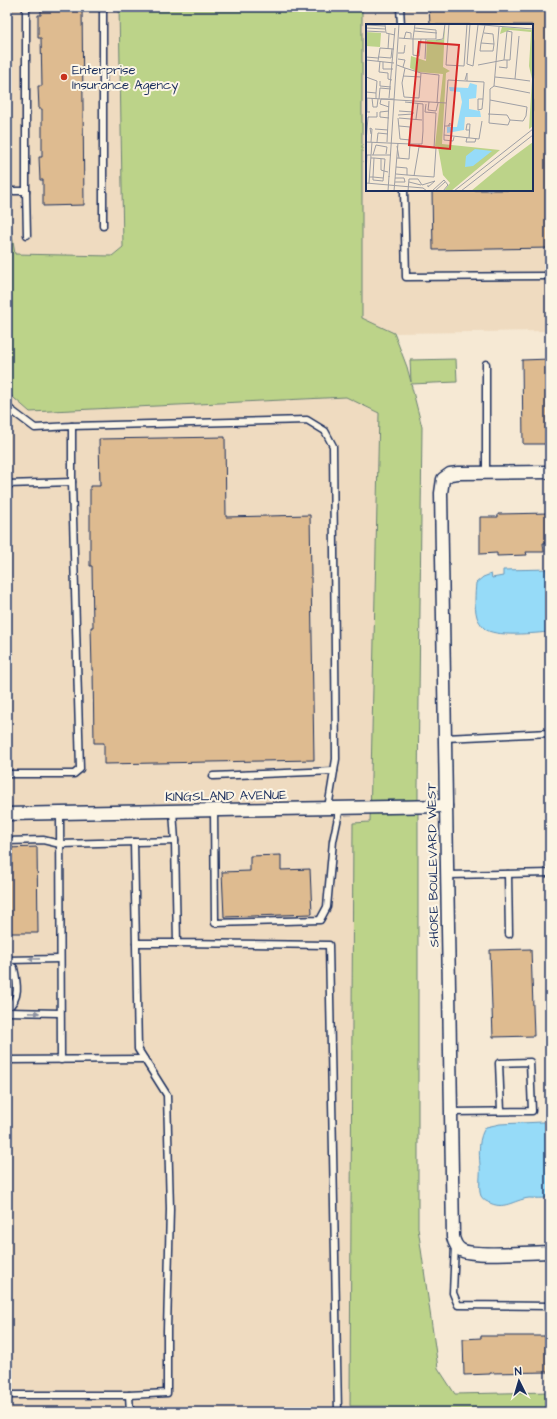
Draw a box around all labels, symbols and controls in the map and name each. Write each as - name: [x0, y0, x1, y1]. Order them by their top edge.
- inset map: [366, 24, 533, 191]
- place label: Enterprise Insurance Agency: [72, 61, 178, 95]
- marker: Enterprise Insurance Agency: [59, 72, 69, 82]
- street label: SHORE BOULEVARD WEST: [423, 782, 443, 948]
- street label: KINGSLAND AVENUE: [165, 786, 287, 806]
- one-way arrow: [27, 956, 40, 962]
- one-way arrow: [28, 1009, 40, 1016]
- north arrow: [499, 1361, 539, 1401]
- text: N: [514, 1364, 522, 1379]

